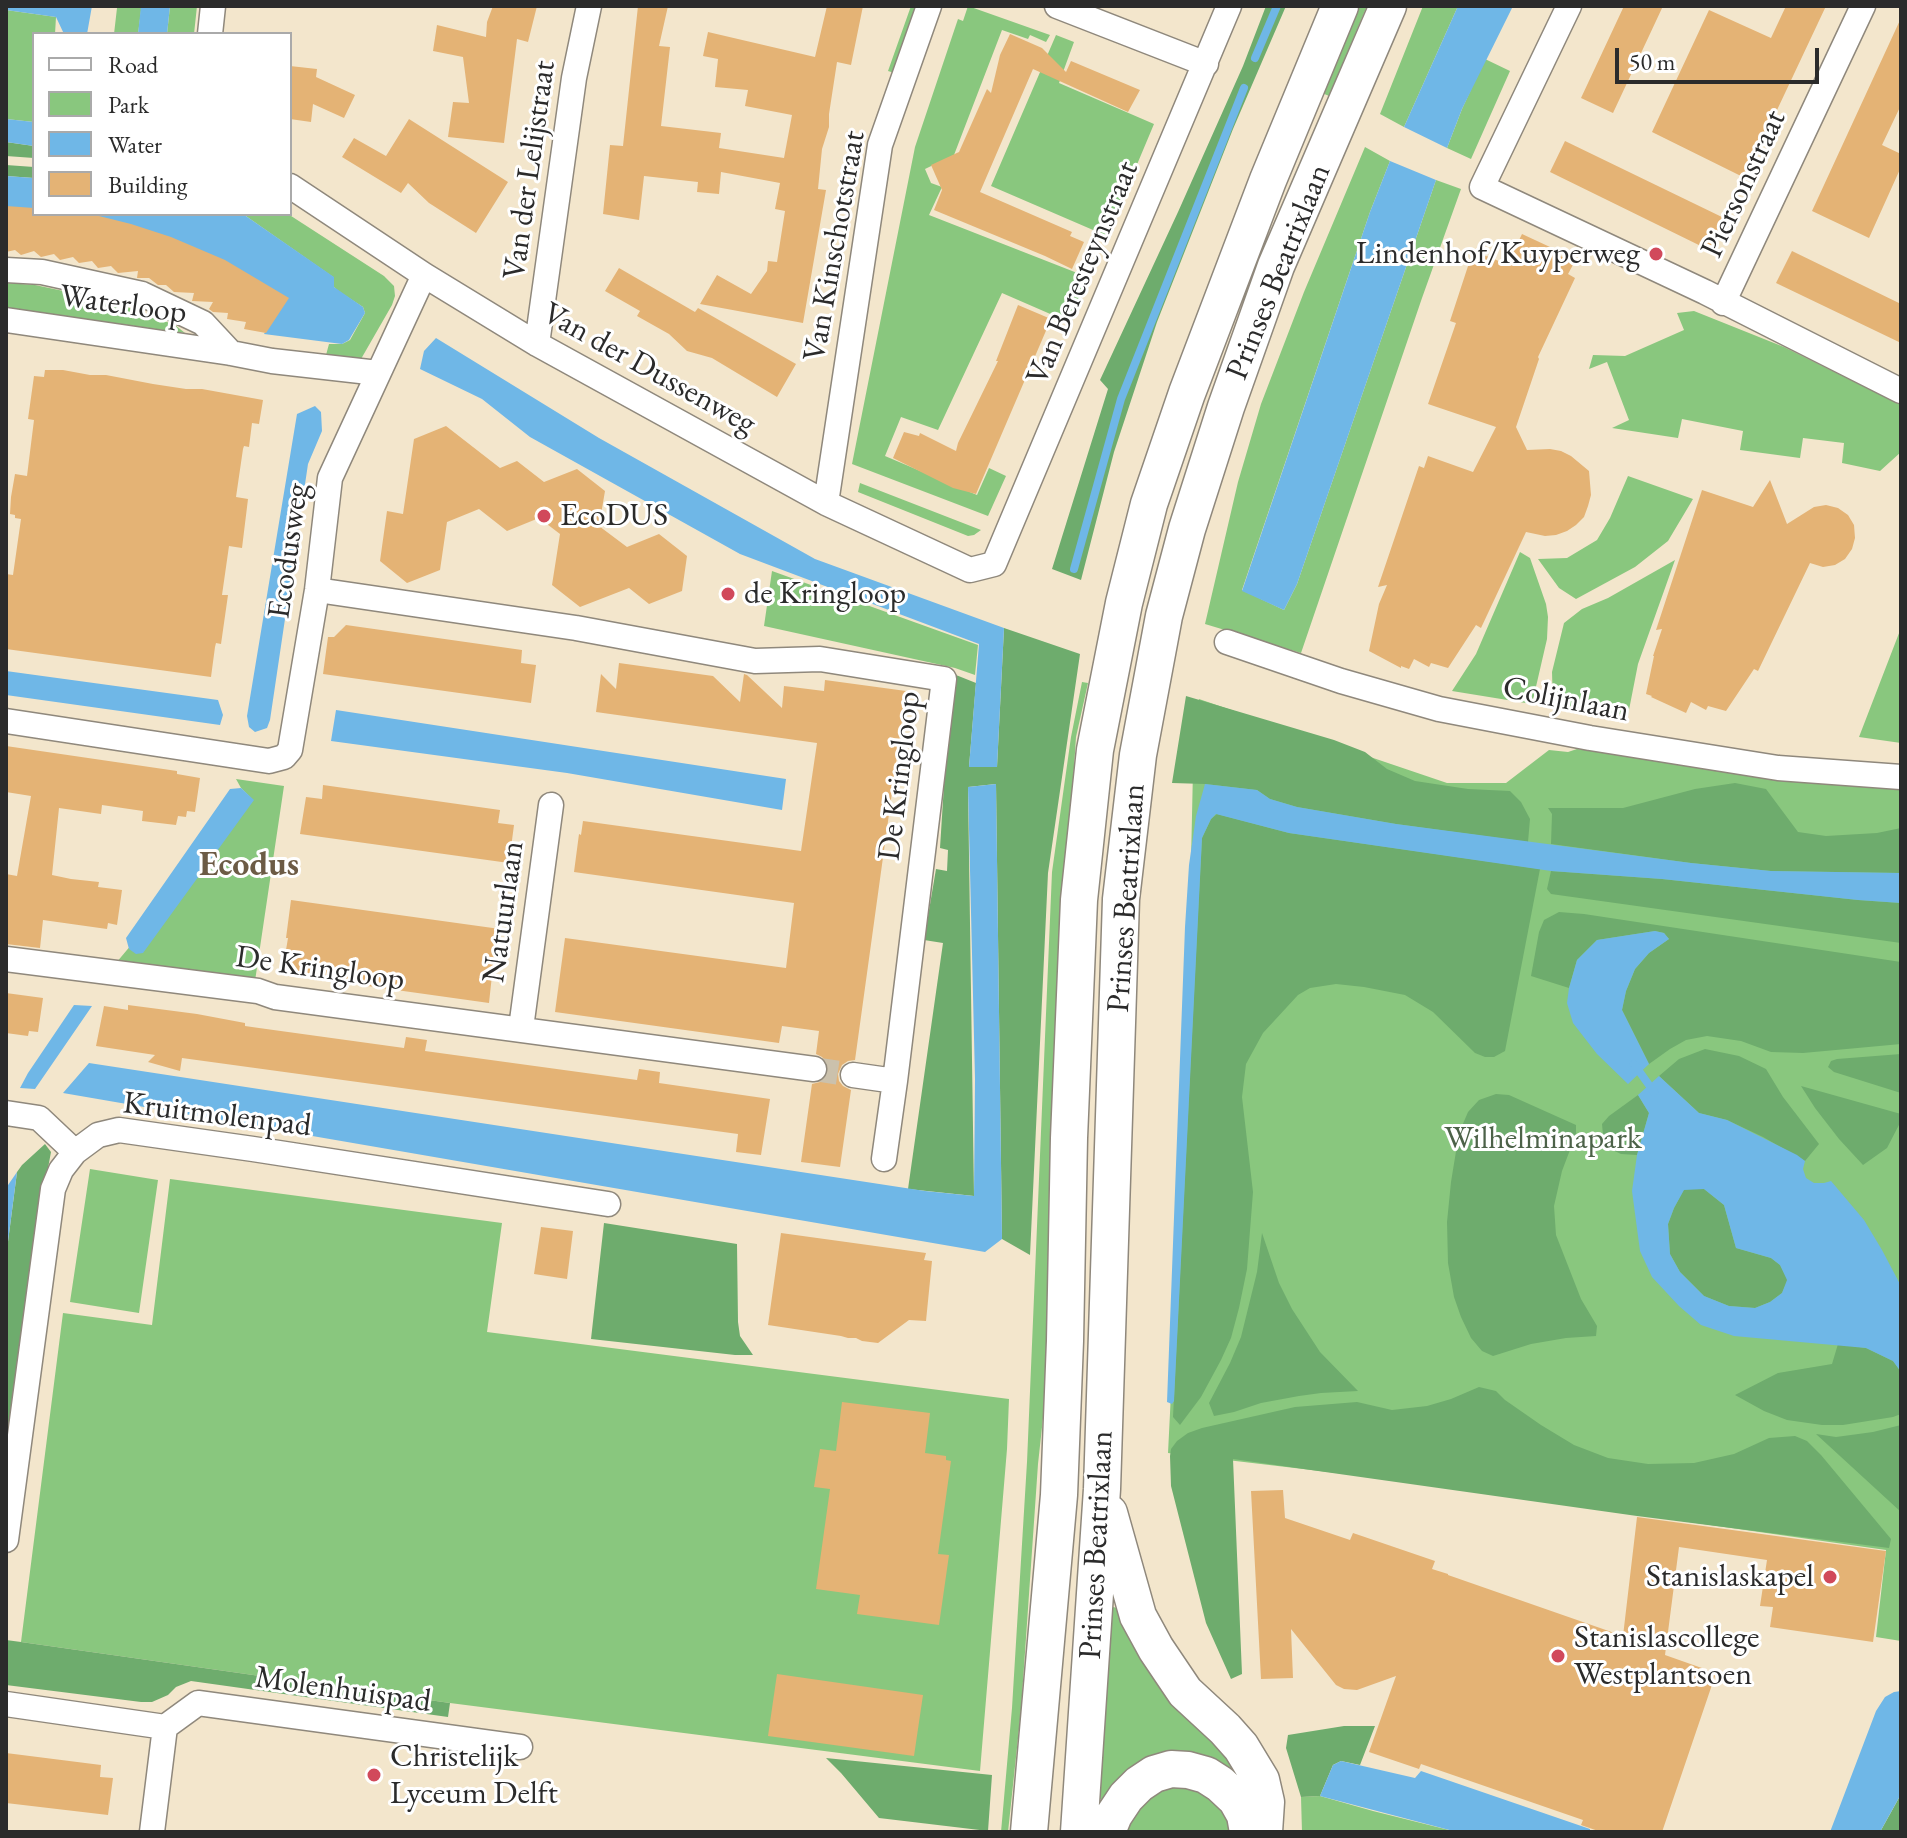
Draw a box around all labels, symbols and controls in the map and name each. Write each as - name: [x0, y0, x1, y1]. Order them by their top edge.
- legend: [32, 32, 292, 216]
- scale bar: [1619, 32, 1823, 82]
- text: 50 m: [1629, 46, 1676, 77]
- text: Road: [108, 49, 158, 80]
- street label: Van der Lelijstraat: [496, 58, 564, 282]
- text: Park: [108, 89, 149, 120]
- street label: Piersonstraat: [1693, 104, 1795, 264]
- street label: Van Kinschotstraat: [796, 128, 874, 364]
- text: Water: [108, 129, 162, 160]
- street label: Van Beresteynstraat: [1019, 155, 1147, 391]
- street label: Prinses Beatrixlaan: [1218, 159, 1340, 385]
- text: Building: [108, 169, 188, 200]
- place label: Lindenhof/Kuyperweg: [1356, 235, 1640, 273]
- marker: Lindenhof/Kuyperweg: [1647, 245, 1665, 263]
- street label: Waterloop: [57, 277, 189, 333]
- street label: Van der Dussenweg: [536, 295, 762, 443]
- street label: Ecodusweg: [260, 481, 318, 621]
- place label: EcoDUS: [560, 497, 668, 535]
- marker: EcoDUS: [535, 507, 553, 525]
- place label: de Kringloop: [744, 575, 906, 613]
- marker: de Kringloop: [719, 585, 737, 603]
- street label: Colijnlaan: [1500, 669, 1632, 731]
- street label: De Kringloop: [871, 689, 929, 863]
- street label: Prinses Beatrixlaan: [1100, 782, 1154, 1014]
- street label: Natuurlaan: [475, 839, 533, 985]
- district label: Ecodus: [199, 846, 299, 886]
- street label: De Kringloop: [233, 938, 407, 1000]
- street label: Kruitmolenpad: [121, 1084, 313, 1146]
- park label: Wilhelminapark: [1444, 1120, 1642, 1158]
- street label: Prinses Beatrixlaan: [1072, 1430, 1122, 1660]
- place label: Stanislaskapel: [1646, 1558, 1814, 1596]
- marker: Stanislaskapel: [1821, 1568, 1839, 1586]
- place label: Stanislascollege Westplantsoen: [1574, 1619, 1760, 1694]
- marker: Stanislascollege Westplantsoen: [1549, 1647, 1567, 1665]
- street label: Molenhuispad: [253, 1659, 433, 1721]
- place label: Christelijk Lyceum Delft: [390, 1738, 558, 1813]
- marker: Christelijk Lyceum Delft: [365, 1766, 383, 1784]

